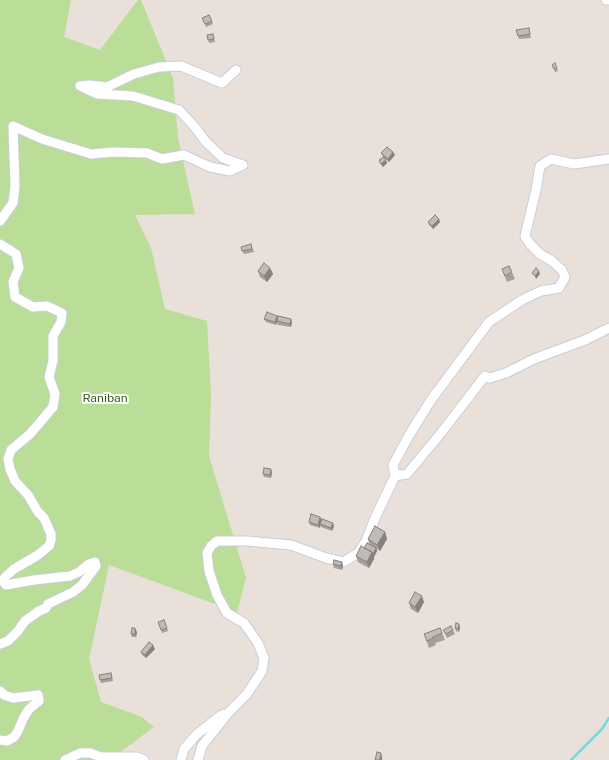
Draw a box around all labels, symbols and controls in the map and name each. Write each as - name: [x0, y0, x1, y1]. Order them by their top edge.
- park label: Raniban: [82, 391, 128, 405]

